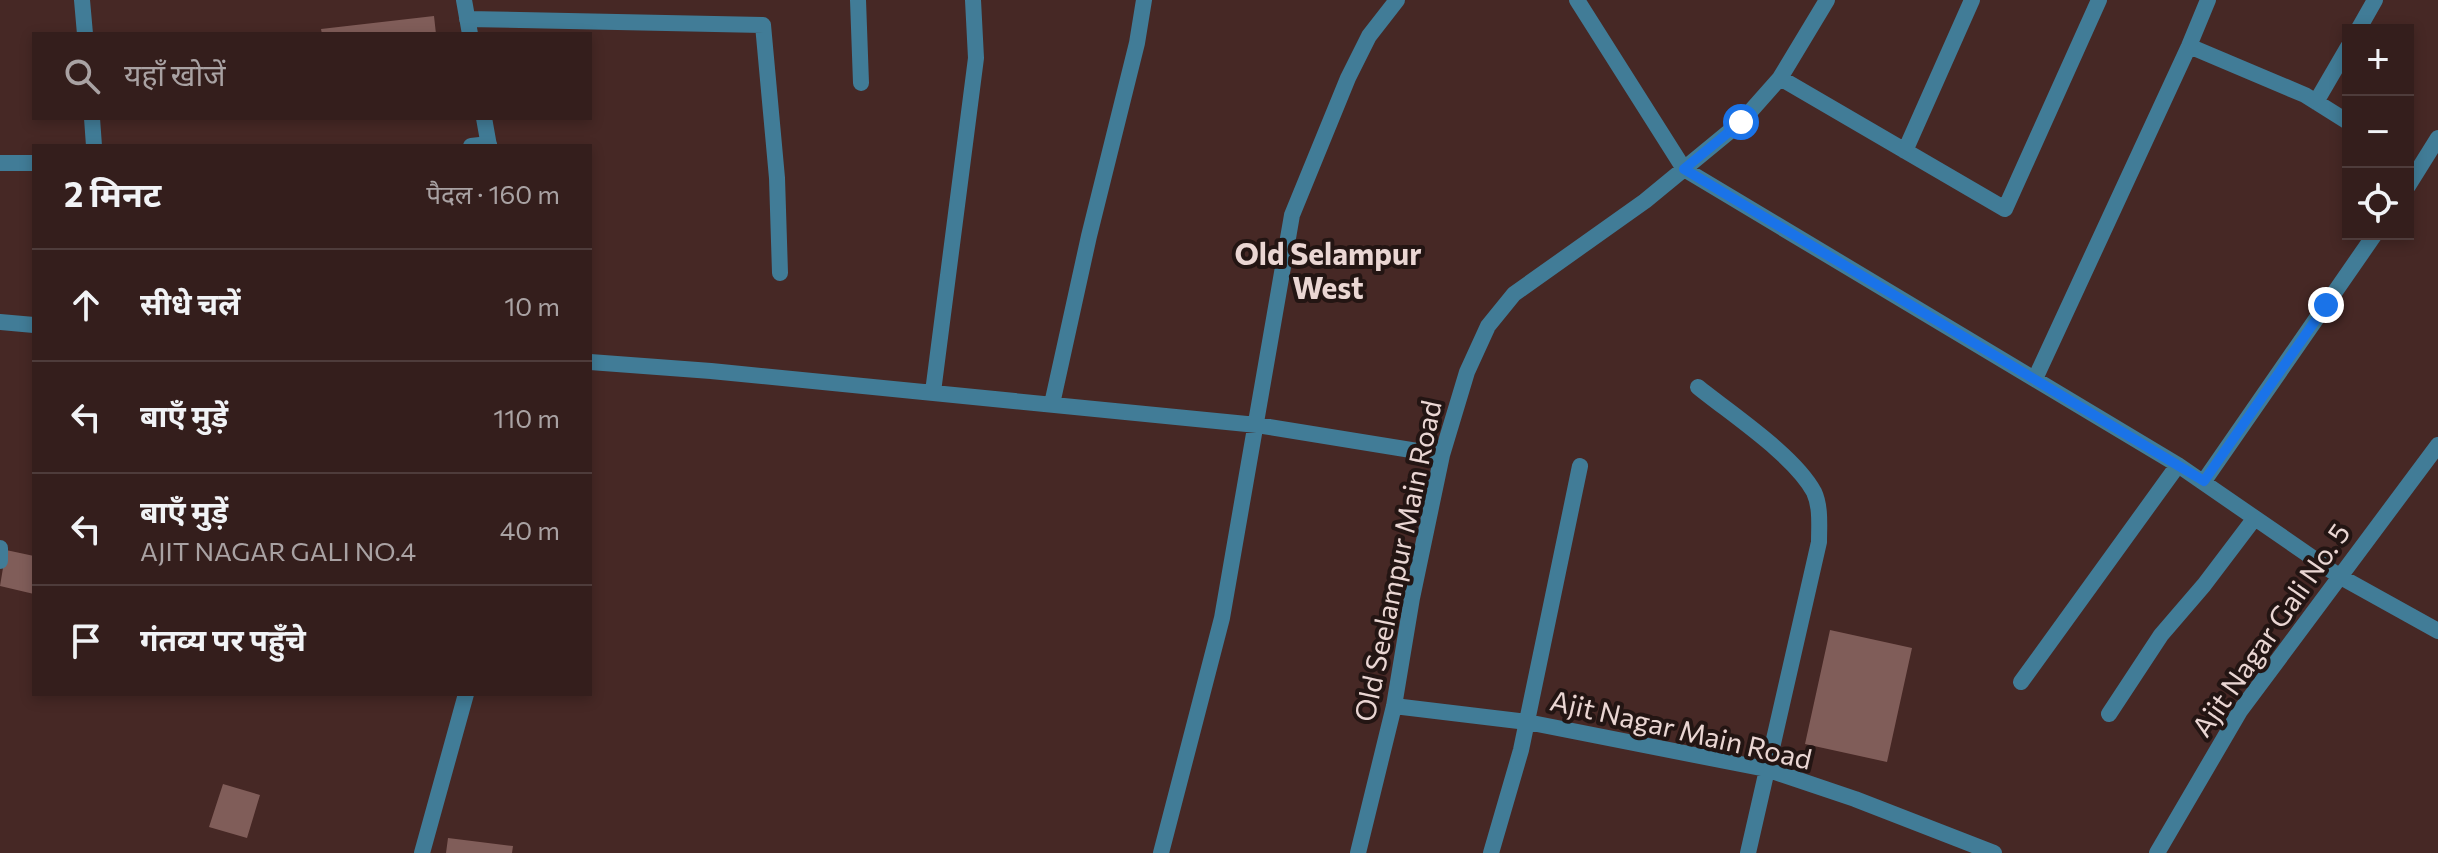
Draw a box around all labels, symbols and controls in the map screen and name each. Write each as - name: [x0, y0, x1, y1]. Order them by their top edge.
- map controls: [2342, 24, 2414, 240]
- button: +: [2342, 24, 2414, 96]
- search box: [32, 32, 592, 120]
- icon: search: [60, 54, 104, 98]
- text: यहाँ खोजें: [124, 55, 225, 92]
- button: −: [2342, 96, 2414, 168]
- route start: [1723, 104, 1759, 140]
- button: locate: [2342, 168, 2414, 240]
- text: 2 मिनट: [64, 172, 161, 214]
- text: पैदल · 160 m: [426, 178, 560, 209]
- district label: Old Selampur West: [1234, 234, 1422, 305]
- icon: ahead: [64, 283, 108, 327]
- text: सीधे चलें: [140, 284, 240, 321]
- route end: [2308, 287, 2344, 323]
- text: 10 m: [504, 290, 560, 321]
- icon: left: [64, 395, 108, 439]
- text: बाएँ मुड़ें: [140, 396, 228, 433]
- street label: Old Seelampur Main Road: [1346, 397, 1448, 725]
- text: 110 m: [493, 402, 560, 433]
- text: बाएँ मुड़ें: [140, 492, 228, 529]
- icon: left: [64, 507, 108, 551]
- text: 40 m: [500, 514, 560, 545]
- street label: Ajit Nagar Gali No. 5: [2184, 516, 2357, 743]
- text: AJIT NAGAR GALI NO.4: [140, 535, 416, 566]
- icon: arrive: [64, 619, 108, 663]
- text: गंतव्य पर पहुँचे: [140, 620, 306, 657]
- street label: Ajit Nagar Main Road: [1547, 682, 1815, 776]

